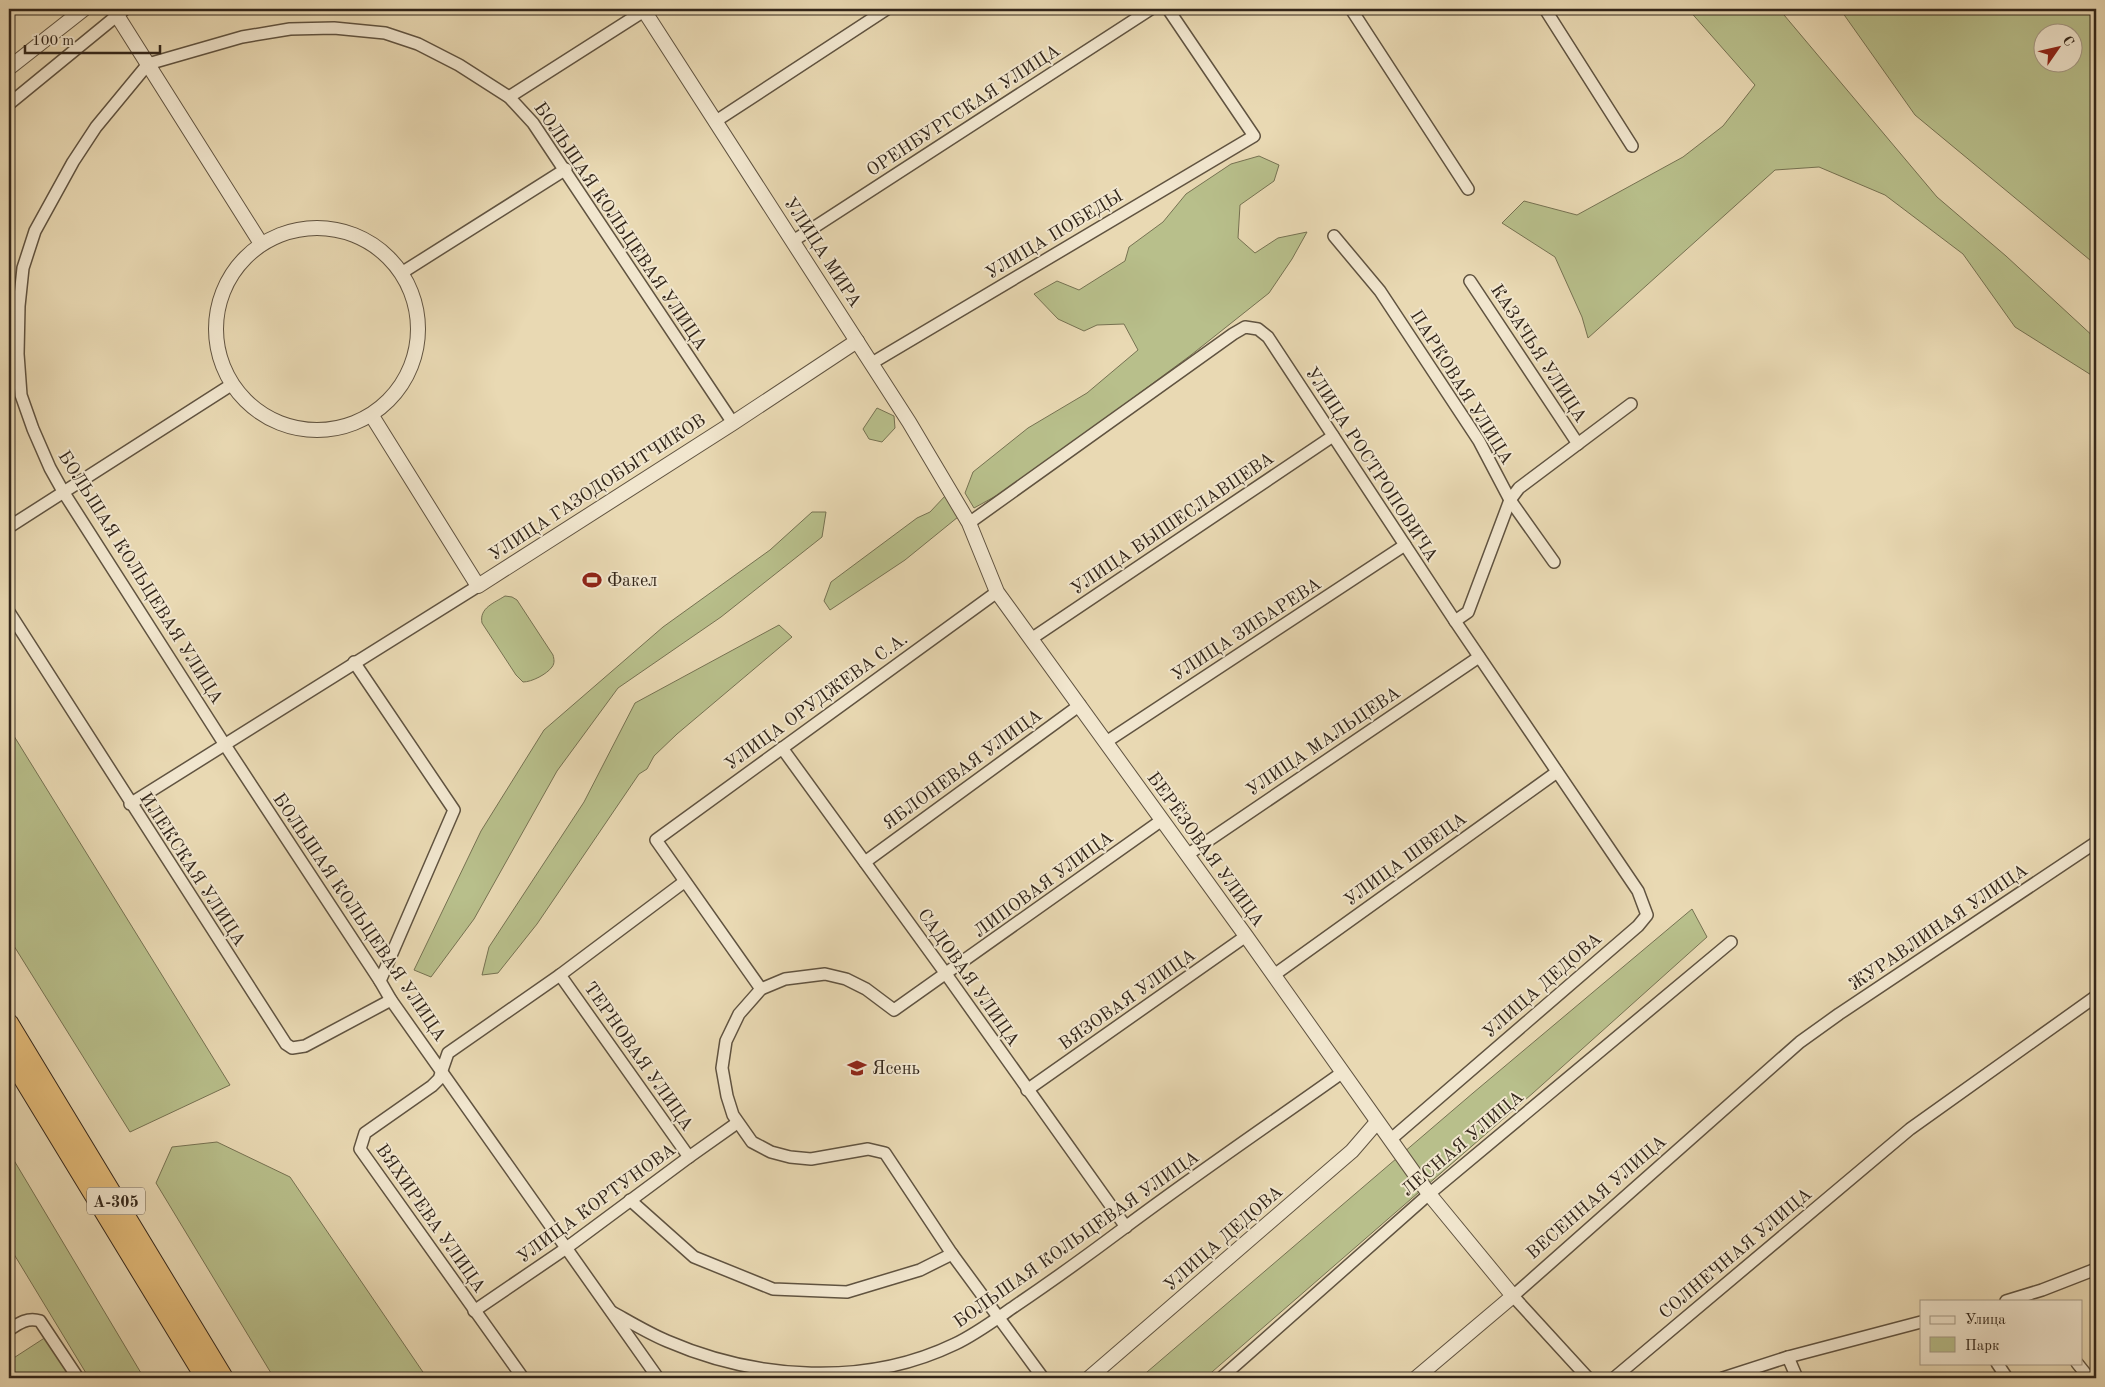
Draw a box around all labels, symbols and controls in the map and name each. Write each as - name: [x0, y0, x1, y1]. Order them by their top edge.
- scale bar: [25, 22, 160, 54]
- north arrow: [2032, 22, 2082, 72]
- text: 100 m: [32, 34, 74, 49]
- text: С: [2060, 34, 2076, 49]
- street label: ОРЕНБУРГСКАЯ УЛИЦА: [864, 41, 1064, 180]
- street label: БОЛЬШАЯ КОЛЬЦЕВАЯ УЛИЦА: [530, 99, 710, 354]
- street label: УЛИЦА ПОБЕДЫ: [983, 187, 1126, 283]
- street label: УЛИЦА МИРА: [780, 194, 864, 311]
- street label: КАЗАЧЬЯ УЛИЦА: [1487, 281, 1589, 426]
- street label: ПАРКОВАЯ УЛИЦА: [1406, 307, 1516, 468]
- street label: УЛИЦА РОСТРОПОВИЧА: [1302, 364, 1441, 565]
- street label: УЛИЦА ГАЗОДОБЫТЧИКОВ: [486, 411, 709, 565]
- street label: БОЛЬШАЯ КОЛЬЦЕВАЯ УЛИЦА: [54, 448, 226, 708]
- street label: УЛИЦА ВЫШЕСЛАВЦЕВА: [1068, 449, 1277, 599]
- sports icon: Факел: [581, 569, 603, 591]
- place label: Факел: [607, 572, 657, 590]
- street label: УЛИЦА ЗИБАРЕВА: [1169, 575, 1325, 685]
- street label: УЛИЦА ОРУДЖЕВА С.А.: [722, 630, 911, 774]
- street label: УЛИЦА МАЛЬЦЕВА: [1244, 684, 1404, 800]
- street label: ЯБЛОНЕВАЯ УЛИЦА: [880, 706, 1046, 833]
- street label: БЕРЁЗОВАЯ УЛИЦА: [1143, 767, 1270, 930]
- street label: ИЛЕКСКАЯ УЛИЦА: [136, 790, 248, 950]
- street label: БОЛЬШАЯ КОЛЬЦЕВАЯ УЛИЦА: [269, 790, 449, 1045]
- street label: УЛИЦА ШВЕЦА: [1341, 809, 1470, 910]
- street label: ЛИПОВАЯ УЛИЦА: [971, 828, 1117, 941]
- street label: ЖУРАВЛИНАЯ УЛИЦА: [1846, 861, 2031, 994]
- street label: САДОВАЯ УЛИЦА: [914, 906, 1022, 1050]
- street label: УЛИЦА ДЕДОВА: [1480, 929, 1606, 1042]
- street label: ВЯЗОВАЯ УЛИЦА: [1056, 946, 1199, 1054]
- street label: ТЕРНОВАЯ УЛИЦА: [580, 979, 696, 1134]
- school or university icon: Ясень: [846, 1057, 868, 1079]
- place label: Ясень: [872, 1060, 920, 1078]
- street label: ЛЕСНАЯ УЛИЦА: [1398, 1087, 1527, 1200]
- street label: ВЕСЕННАЯ УЛИЦА: [1523, 1132, 1670, 1263]
- street label: УЛИЦА КОРТУНОВА: [514, 1140, 679, 1267]
- street label: ВЯХИРЕВА УЛИЦА: [372, 1141, 488, 1296]
- street label: БОЛЬШАЯ КОЛЬЦЕВАЯ УЛИЦА: [951, 1148, 1203, 1332]
- street label: УЛИЦА ДЕДОВА: [1161, 1182, 1287, 1295]
- street label: СОЛНЕЧНАЯ УЛИЦА: [1656, 1185, 1815, 1323]
- road number: А-305: [87, 1188, 145, 1214]
- legend: [1920, 1300, 2082, 1364]
- text: Улица: [1965, 1313, 2006, 1328]
- text: Парк: [1965, 1339, 2000, 1354]

